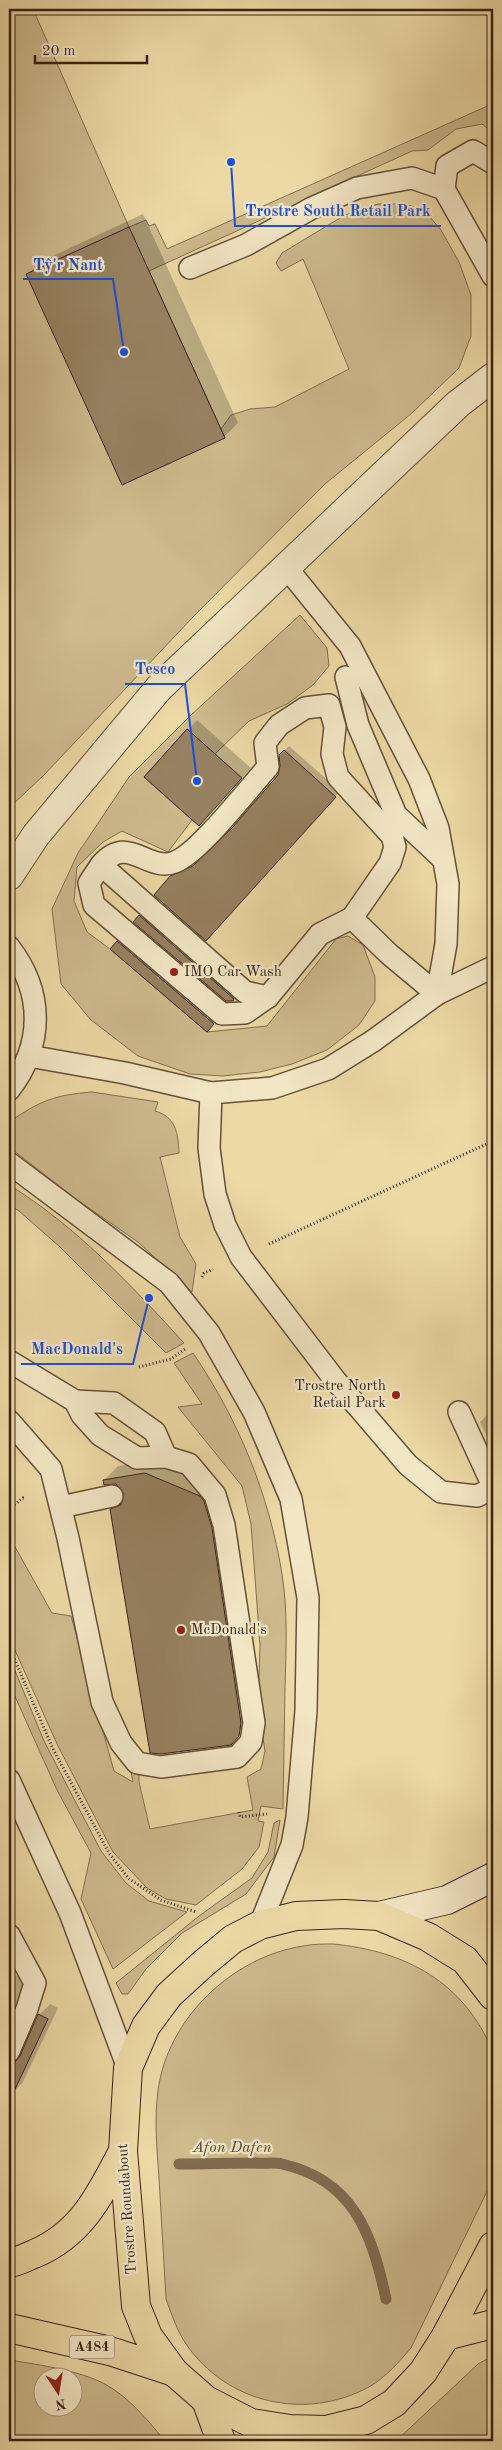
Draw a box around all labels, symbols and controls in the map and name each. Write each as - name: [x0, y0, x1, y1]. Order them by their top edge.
- scale bar: [35, 32, 148, 64]
- text: 20 m: [42, 44, 76, 59]
- callout: Trostre South Retail Park: [235, 195, 441, 226]
- text: Trostre South Retail Park: [245, 204, 431, 220]
- callout: Tŷ'r Nant: [23, 248, 113, 279]
- text: Tŷ'r Nant: [33, 258, 103, 274]
- callout: Tesco: [125, 653, 185, 684]
- text: Tesco: [135, 662, 175, 678]
- place label: IMO Car Wash: [184, 965, 282, 980]
- marker: IMO Car Wash: [168, 966, 180, 978]
- callout: MacDonald's: [21, 1333, 133, 1364]
- text: MacDonald's: [31, 1342, 123, 1358]
- place label: Trostre North Retail Park: [294, 1379, 386, 1411]
- marker: Trostre North Retail Park: [390, 1389, 402, 1401]
- place label: McDonald's: [191, 1623, 267, 1638]
- marker: McDonald's: [175, 1624, 187, 1636]
- water label: Afon Dafen: [191, 2140, 272, 2156]
- street label: Trostre Roundabout: [116, 2143, 140, 2275]
- road number: A484: [70, 2336, 114, 2358]
- north arrow: [32, 2368, 82, 2418]
- text: N: [54, 2396, 67, 2412]

